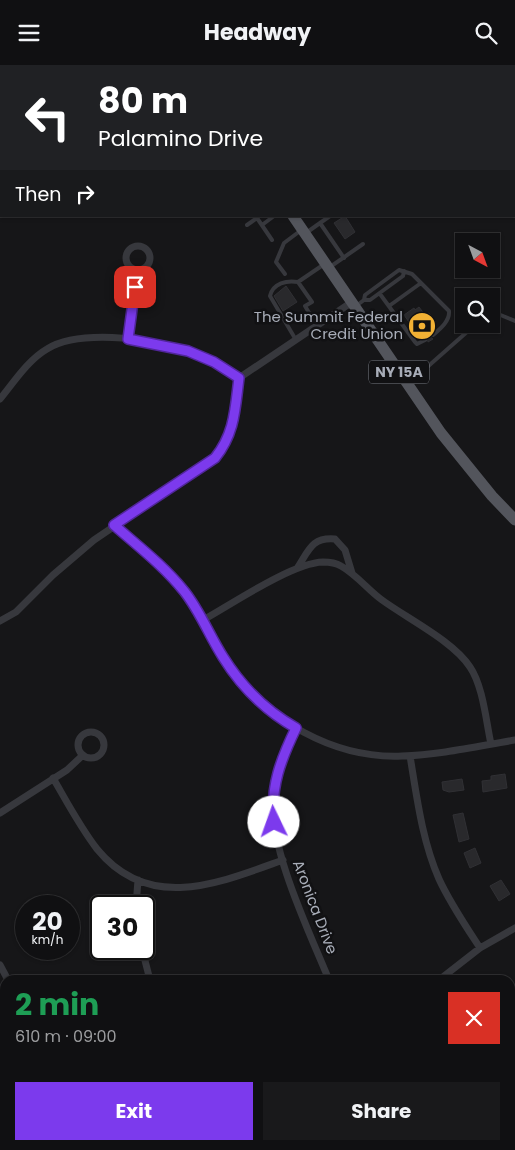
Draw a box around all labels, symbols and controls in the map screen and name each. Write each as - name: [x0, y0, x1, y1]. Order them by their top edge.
- text: Headway: [204, 17, 311, 48]
- icon: menu: [15, 19, 43, 47]
- icon: search: [472, 19, 500, 47]
- text: 80 m: [98, 76, 188, 125]
- icon: left: [15, 85, 80, 150]
- text: Palamino Drive: [98, 123, 263, 154]
- icon: right: [71, 180, 99, 208]
- text: Then: [15, 181, 61, 208]
- north arrow: [455, 233, 500, 277]
- map controls: [455, 233, 500, 333]
- pin: [114, 266, 156, 308]
- icon: arrive: [121, 273, 149, 301]
- button: search: [455, 288, 500, 333]
- place label: The Summit Federal Credit Union: [254, 306, 403, 344]
- bank icon: The Summit Federal Credit Union: [407, 311, 437, 341]
- road number: NY 15A: [369, 361, 429, 383]
- position arrow: [247, 795, 299, 847]
- street label: Aronica Drive: [288, 857, 343, 957]
- speed limit sign: 30: [90, 895, 155, 960]
- text: 20: [32, 904, 63, 939]
- text: km/h: [32, 931, 63, 948]
- text: 2 min: [15, 983, 99, 1026]
- button: close: [448, 992, 500, 1044]
- text: 610 m · 09:00: [15, 1025, 117, 1048]
- button: Exit: [15, 1082, 253, 1140]
- button: Share: [263, 1082, 500, 1140]

